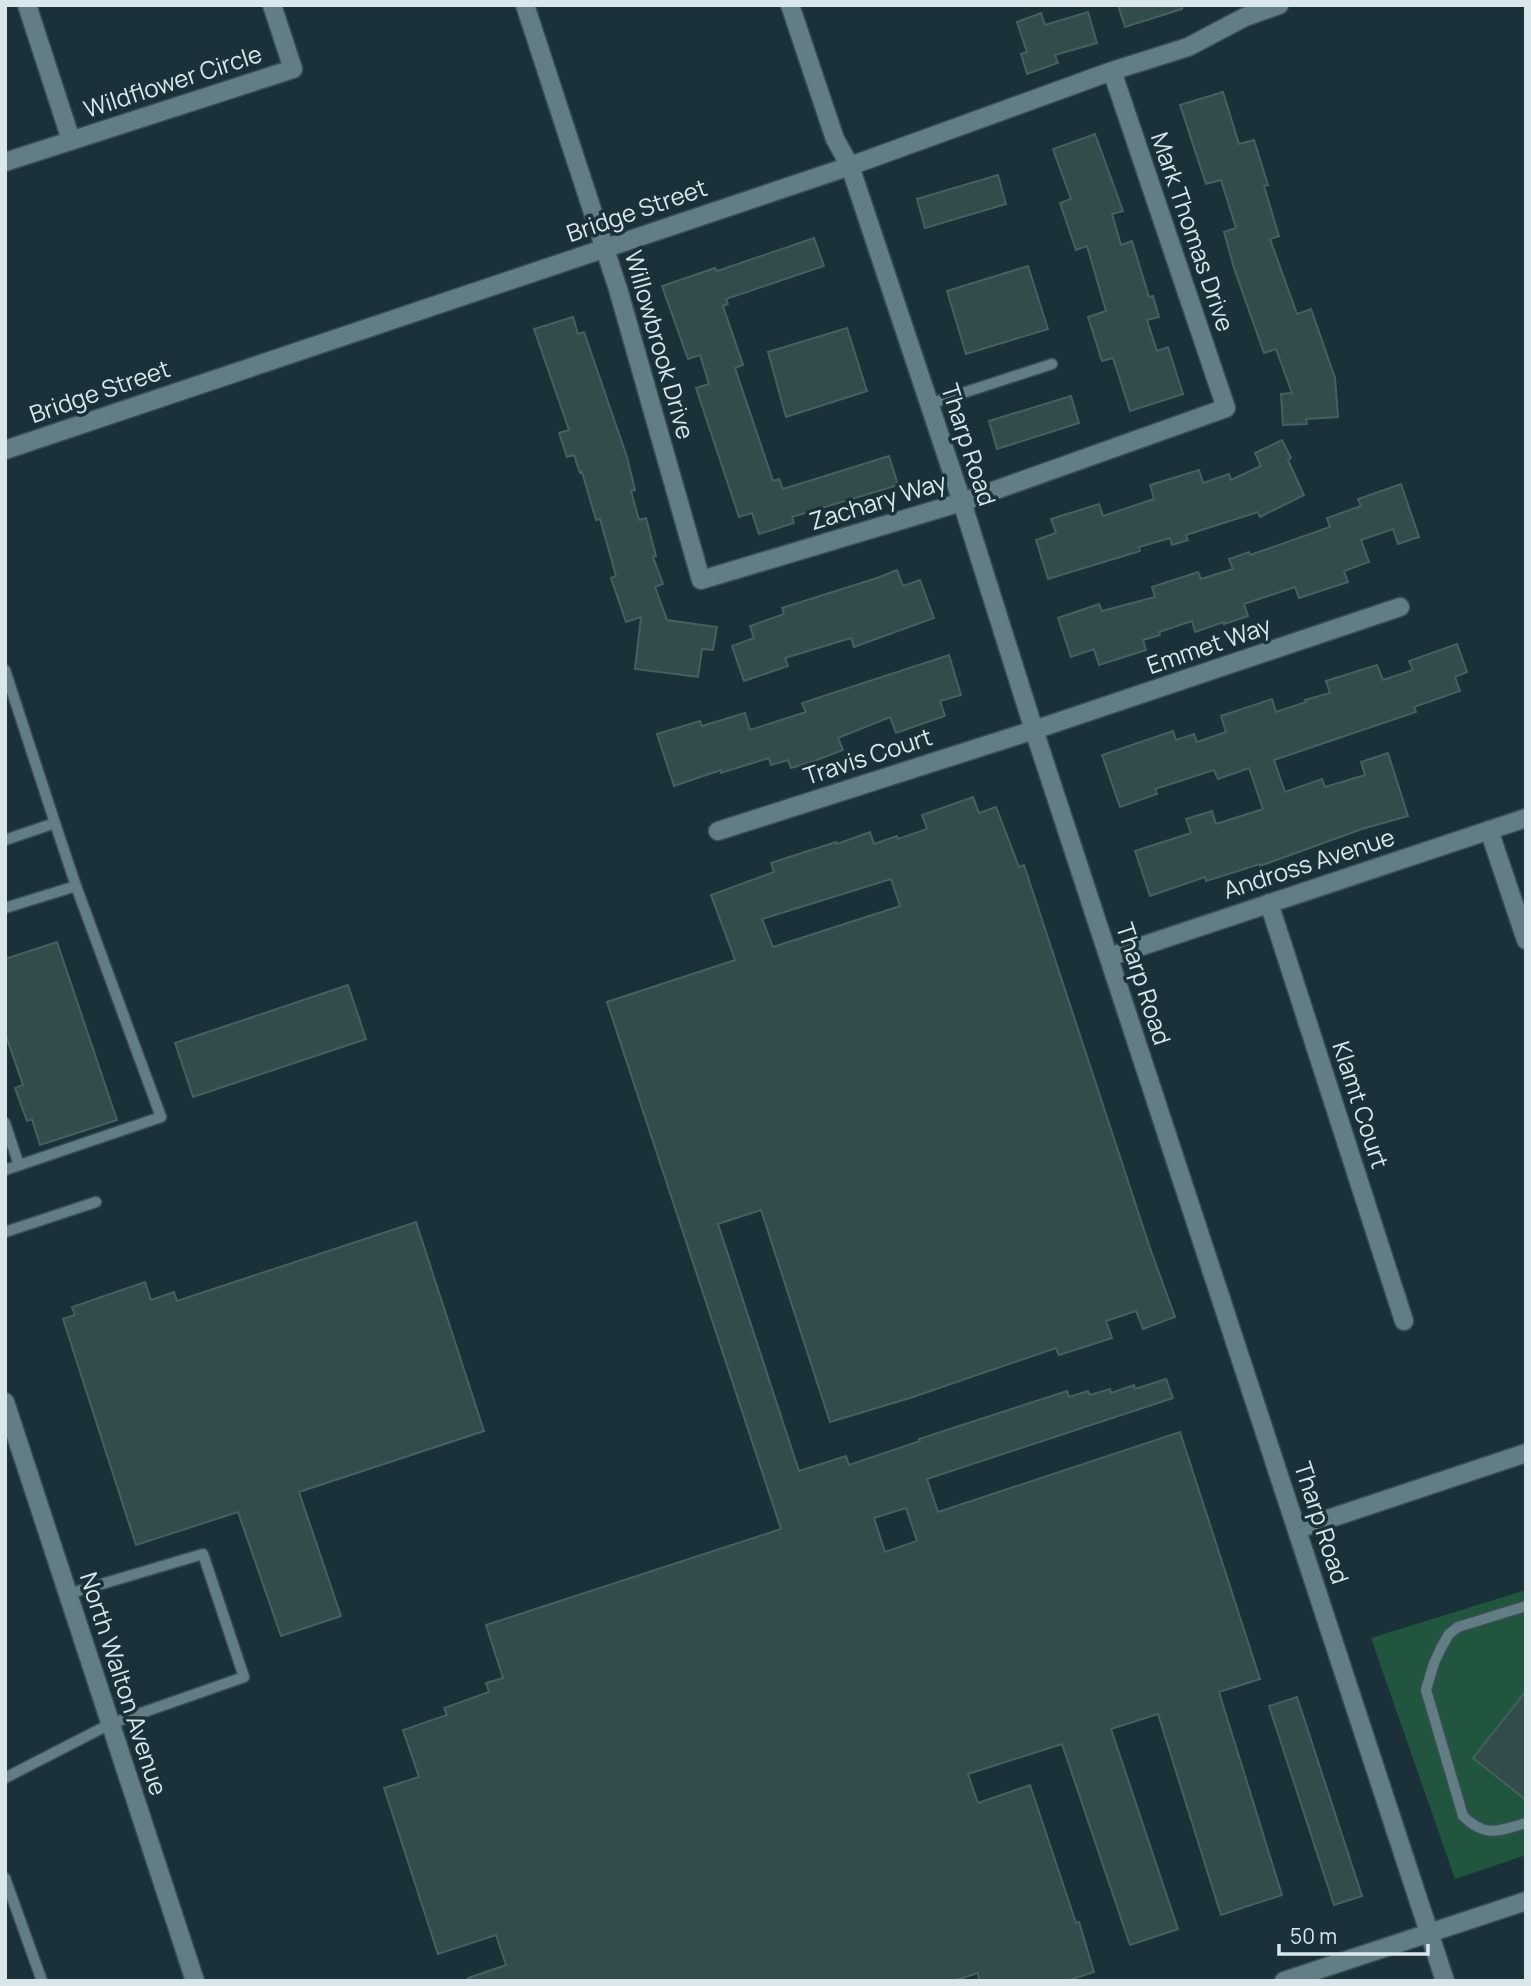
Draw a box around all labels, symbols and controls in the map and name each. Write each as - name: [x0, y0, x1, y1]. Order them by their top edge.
- street label: Wildflower Circle: [79, 36, 266, 125]
- street label: Mark Thomas Drive: [1144, 127, 1243, 336]
- street label: Bridge Street: [562, 170, 711, 249]
- street label: Willowbrook Drive: [618, 246, 703, 443]
- street label: Bridge Street: [25, 351, 174, 430]
- street label: Tharp Road: [934, 379, 1005, 510]
- street label: Zachary Way: [805, 464, 950, 537]
- street label: Emmet Way: [1142, 608, 1275, 681]
- street label: Travis Court: [799, 719, 936, 792]
- street label: Andross Avenue: [1219, 819, 1398, 906]
- street label: Tharp Road: [1109, 918, 1180, 1049]
- street label: Klamt Court: [1325, 1037, 1397, 1172]
- street label: Tharp Road: [1287, 1457, 1358, 1588]
- street label: North Walton Avenue: [73, 1568, 176, 1799]
- scale bar: [1279, 1912, 1428, 1956]
- text: 50 m: [1290, 1922, 1337, 1950]

